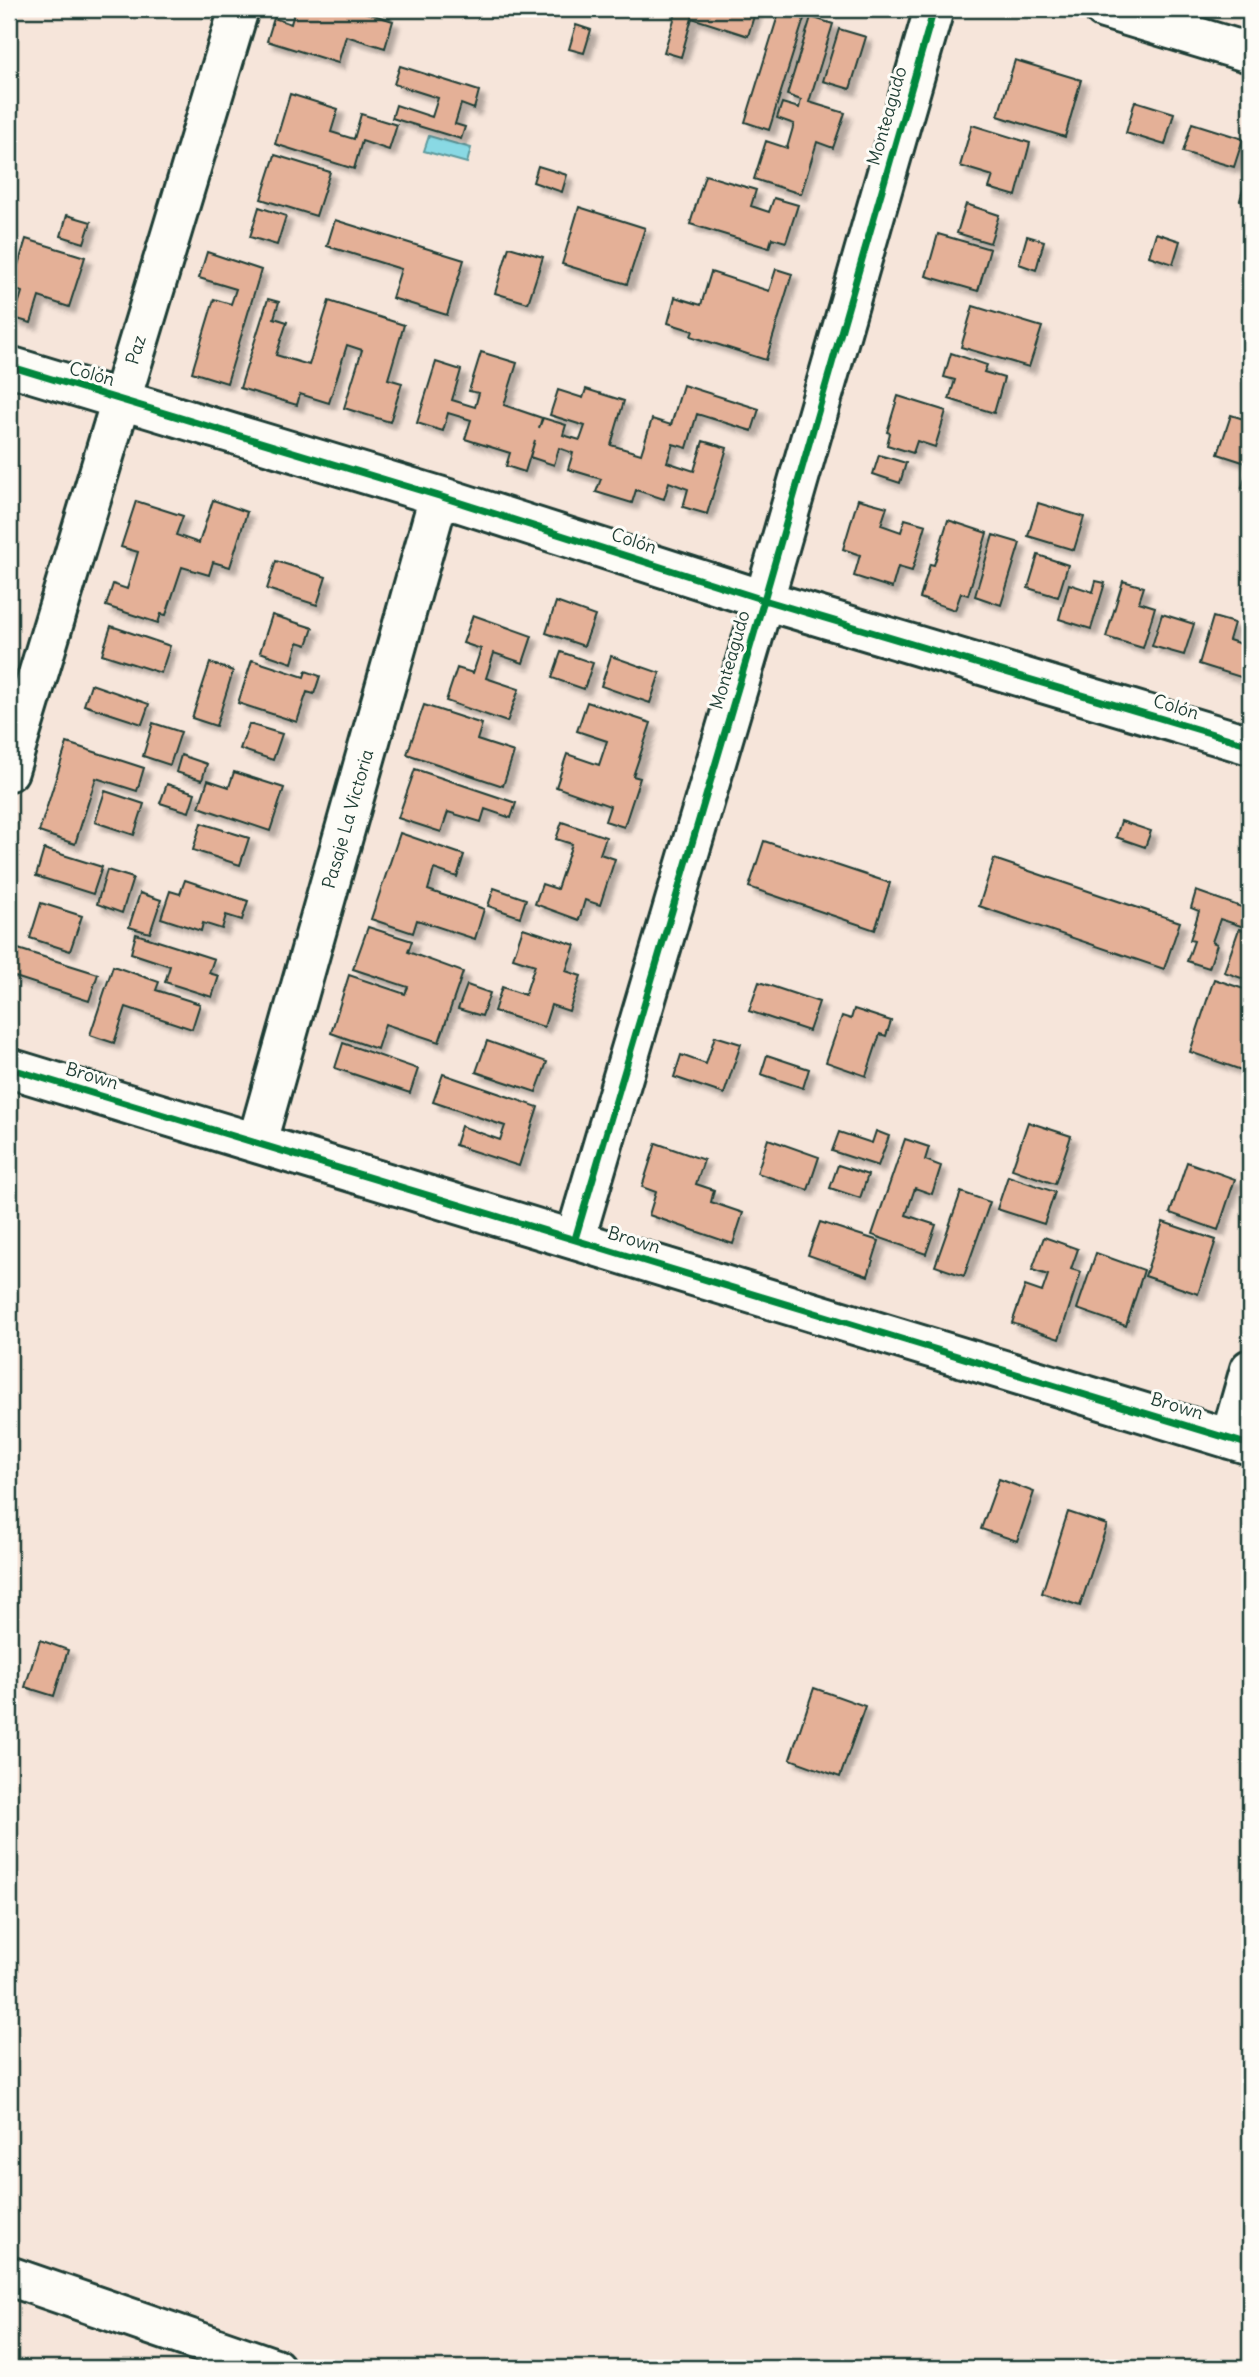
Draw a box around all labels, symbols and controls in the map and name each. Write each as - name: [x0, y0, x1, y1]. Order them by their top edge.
- street label: Monteagudo: [861, 64, 912, 168]
- street label: Paz: [120, 332, 151, 367]
- street label: Colón: [67, 356, 118, 391]
- street label: Colón: [609, 522, 660, 559]
- street label: Monteagudo: [704, 608, 755, 712]
- street label: Colón: [1151, 689, 1202, 724]
- street label: Pasaje La Victoria: [317, 747, 378, 891]
- street label: Brown: [63, 1057, 121, 1094]
- street label: Brown: [605, 1221, 663, 1258]
- street label: Brown: [1148, 1387, 1206, 1424]

